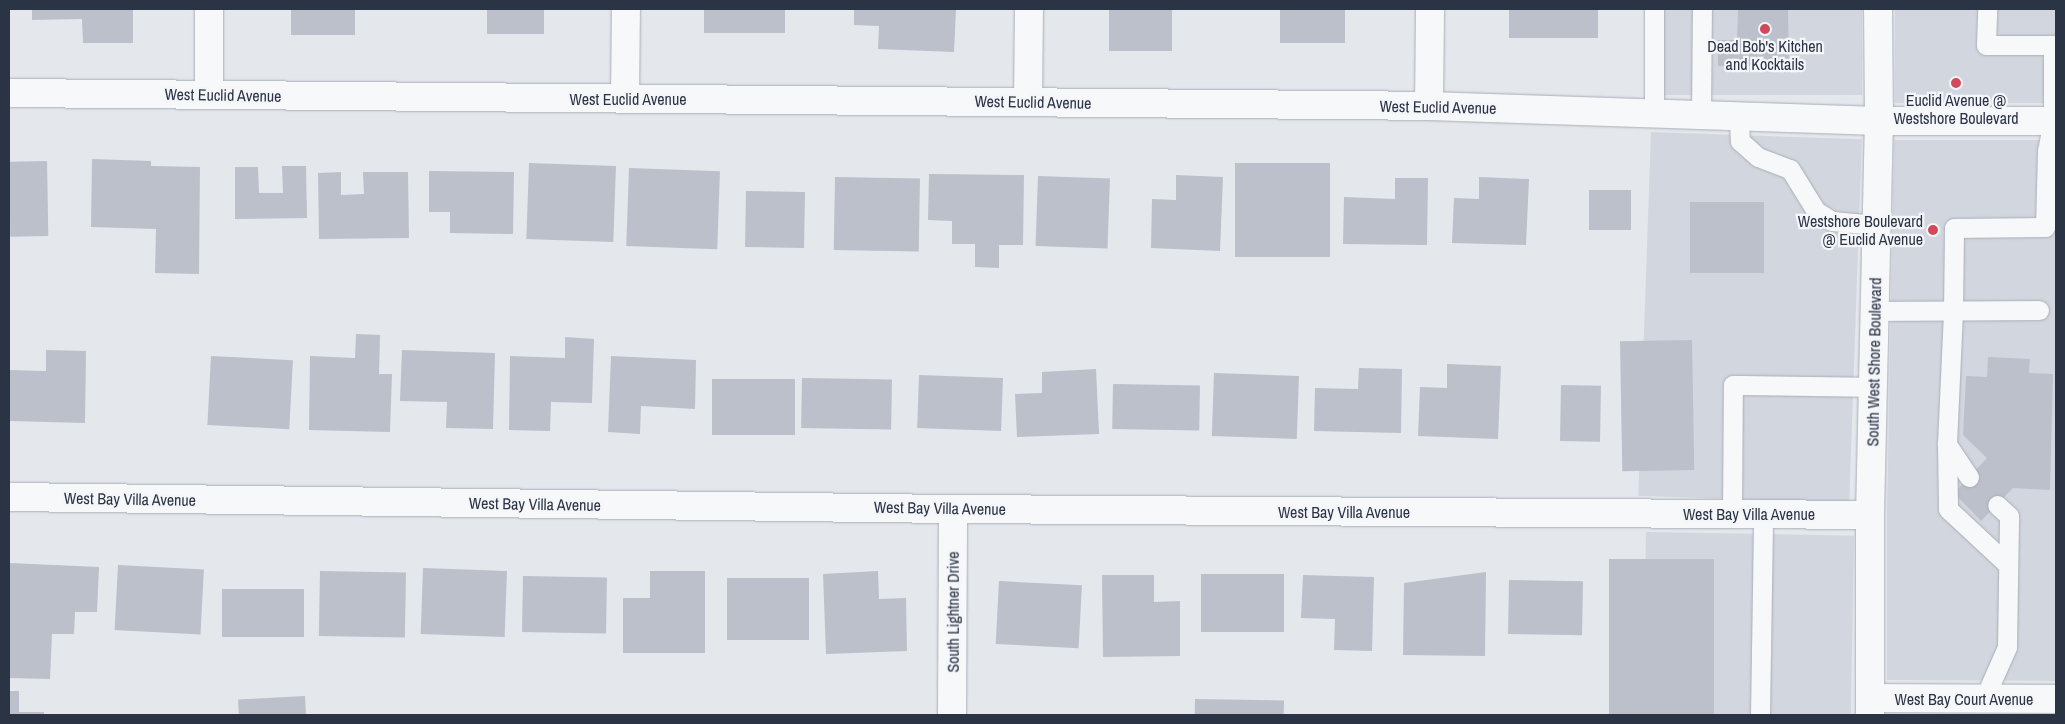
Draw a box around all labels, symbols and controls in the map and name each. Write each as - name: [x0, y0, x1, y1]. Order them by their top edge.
- marker: Dead Bob's Kitchen and Kocktails: [1759, 23, 1771, 35]
- place label: Dead Bob's Kitchen and Kocktails: [1707, 36, 1823, 74]
- marker: Euclid Avenue @ Westshore Boulevard: [1950, 77, 1962, 89]
- street label: West Euclid Avenue: [164, 84, 282, 106]
- street label: West Euclid Avenue: [569, 89, 687, 109]
- place label: Euclid Avenue @ Westshore Boulevard: [1893, 90, 2019, 128]
- street label: West Euclid Avenue: [974, 91, 1092, 113]
- street label: West Euclid Avenue: [1379, 96, 1497, 118]
- place label: Westshore Boulevard @ Euclid Avenue: [1798, 211, 1923, 249]
- marker: Westshore Boulevard @ Euclid Avenue: [1927, 224, 1939, 236]
- street label: South West Shore Boulevard: [1863, 277, 1885, 447]
- street label: West Bay Villa Avenue: [63, 488, 197, 510]
- street label: West Bay Villa Avenue: [468, 493, 602, 515]
- street label: West Bay Villa Avenue: [873, 497, 1007, 519]
- street label: West Bay Villa Avenue: [1278, 502, 1410, 522]
- street label: West Bay Villa Avenue: [1683, 504, 1815, 524]
- street label: South Lightner Drive: [943, 551, 963, 673]
- street label: West Bay Court Avenue: [1894, 689, 2034, 709]

